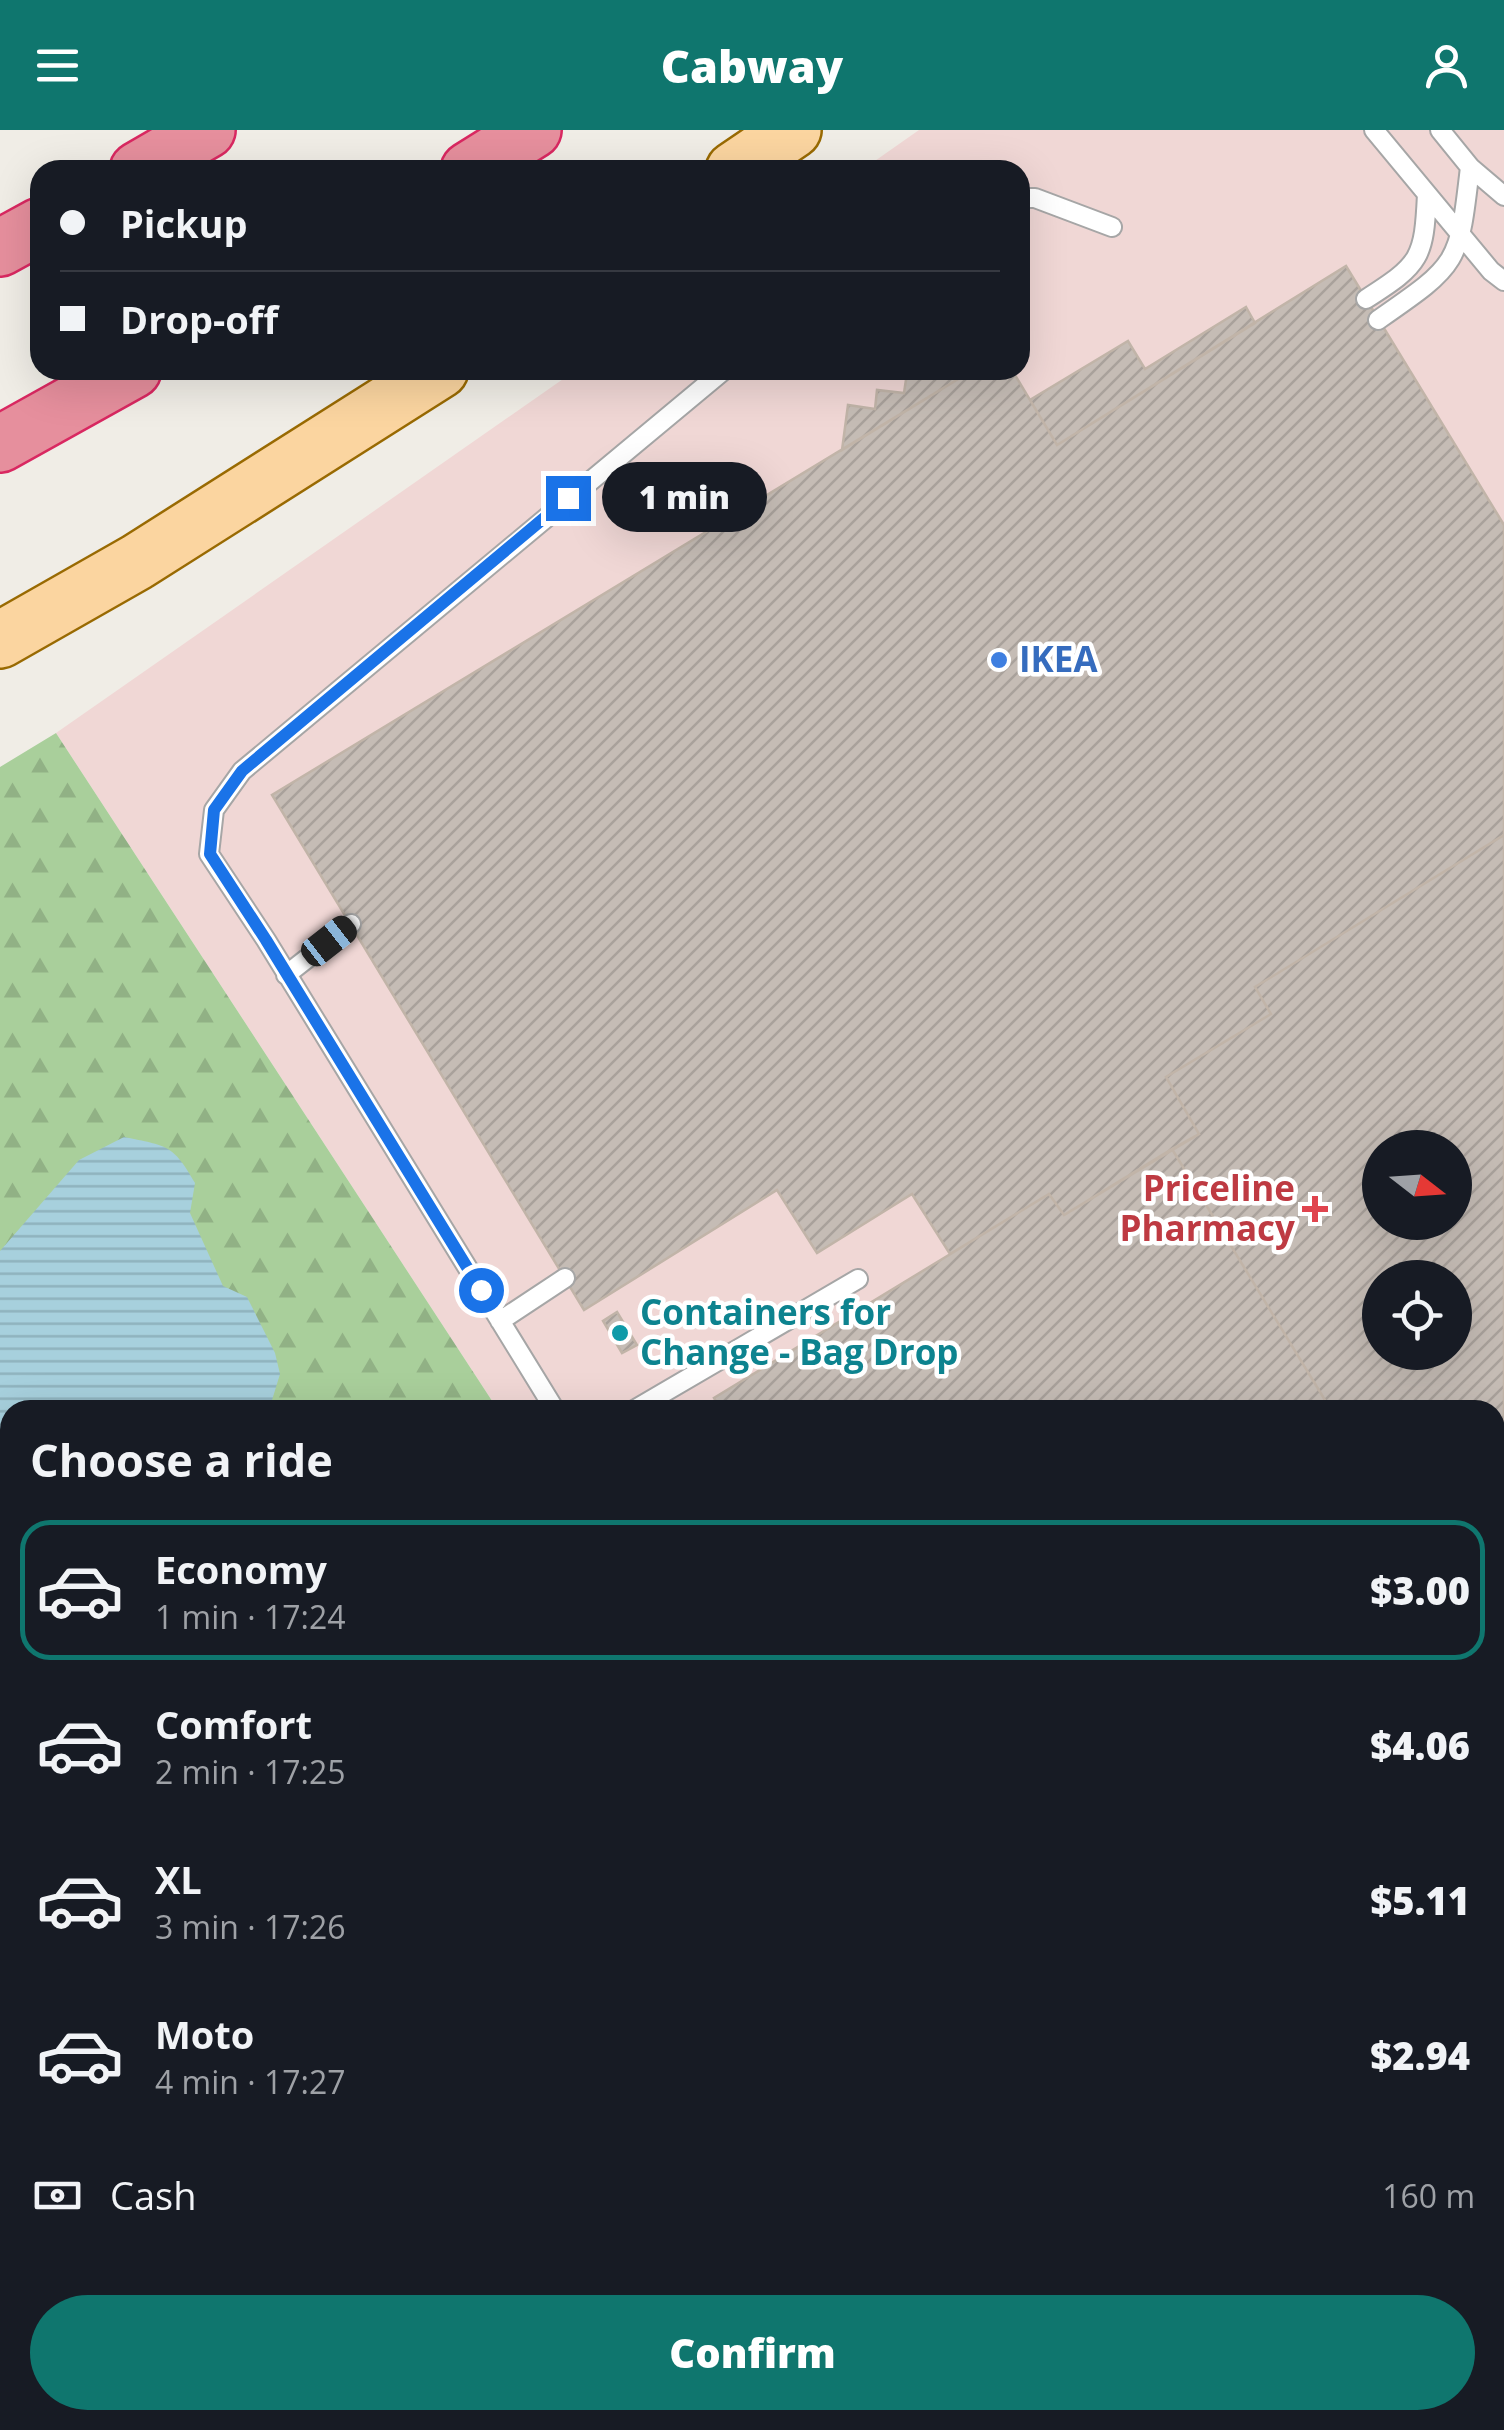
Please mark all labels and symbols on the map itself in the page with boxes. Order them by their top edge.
callout: 1 min [603,463,768,533]
route end [546,476,591,521]
place label: IKEA [1019,635,1098,682]
marker: IKEA [988,649,1010,671]
car [296,911,362,971]
north arrow [1362,1130,1472,1240]
place label: Priceline Pharmacy [1120,1164,1295,1251]
marker: Priceline Pharmacy [1304,1198,1326,1220]
route start [459,1268,504,1313]
place label: Containers for Change - Bag Drop [640,1288,959,1375]
marker: Containers for Change - Bag Drop [609,1322,631,1344]

